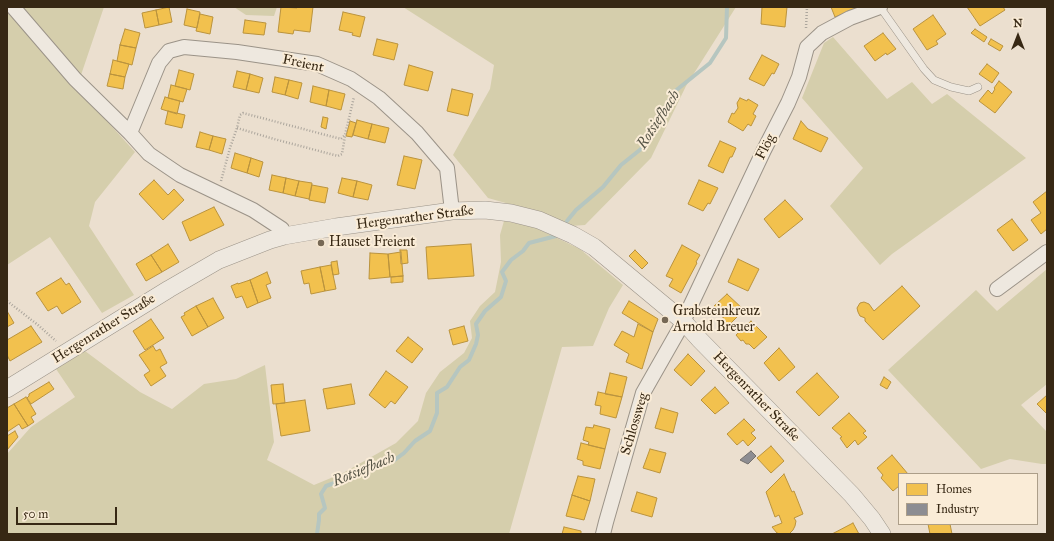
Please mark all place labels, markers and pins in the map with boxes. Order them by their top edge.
place label: Hauset Freient [329,235,415,251]
marker: Hauset Freient [316,238,326,248]
place label: Grabsteinkreuz Arnold Breuer [673,304,760,336]
marker: Grabsteinkreuz Arnold Breuer [660,315,670,325]

